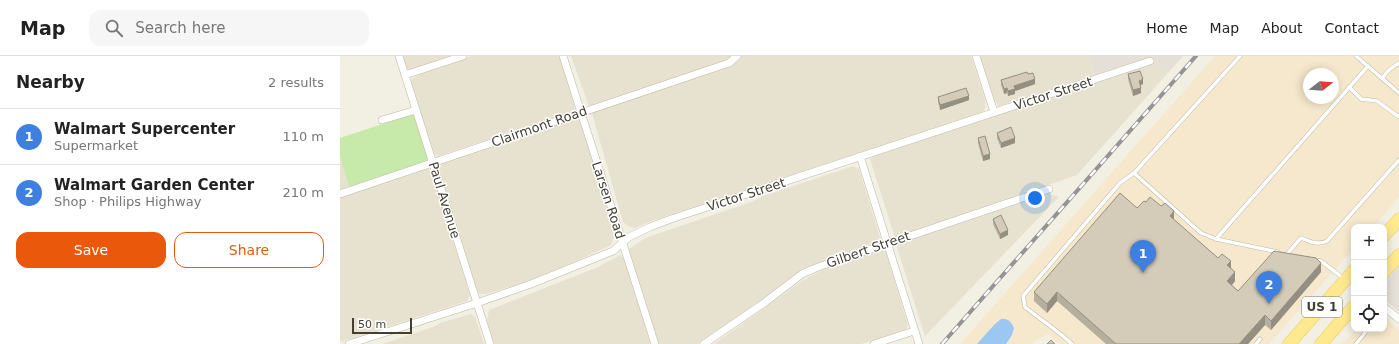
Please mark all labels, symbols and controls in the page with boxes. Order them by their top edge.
search box [89,10,369,46]
text: Map [20,17,65,39]
icon: search [103,17,125,39]
text: Search here [135,19,225,37]
text: Home [1146,20,1188,36]
text: Map [1210,20,1239,36]
text: About [1261,20,1303,36]
text: Contact [1325,20,1379,36]
north arrow [1303,68,1339,104]
text: Nearby [16,72,85,92]
street label: Victor Street [1012,74,1094,113]
text: 2 results [268,75,324,90]
street label: Clairmont Road [489,103,589,150]
text: Walmart Supercenter [54,120,235,138]
text: 1 [24,129,34,144]
text: 110 m [282,129,324,144]
text: Supermarket [54,138,138,153]
street label: Paul Avenue [426,160,463,240]
street label: Larsen Road [589,160,628,241]
street label: Victor Street [705,175,787,214]
text: Walmart Garden Center [54,176,254,194]
text: 2 [24,185,34,200]
text: 210 m [282,185,324,200]
your location [1025,188,1045,208]
text: Shop · Philips Highway [54,194,201,209]
map controls [1351,224,1387,332]
button: + [1351,224,1387,260]
street label: Gilbert Street [824,228,912,271]
button: Save [16,232,166,268]
button: Share [174,232,324,268]
pin: 1 [1130,240,1156,273]
button: − [1351,260,1387,296]
pin: 2 [1256,271,1282,304]
button: locate [1351,296,1387,332]
road number: US 1 [1302,297,1342,317]
scale bar [352,316,412,335]
text: 50 m [358,318,386,331]

